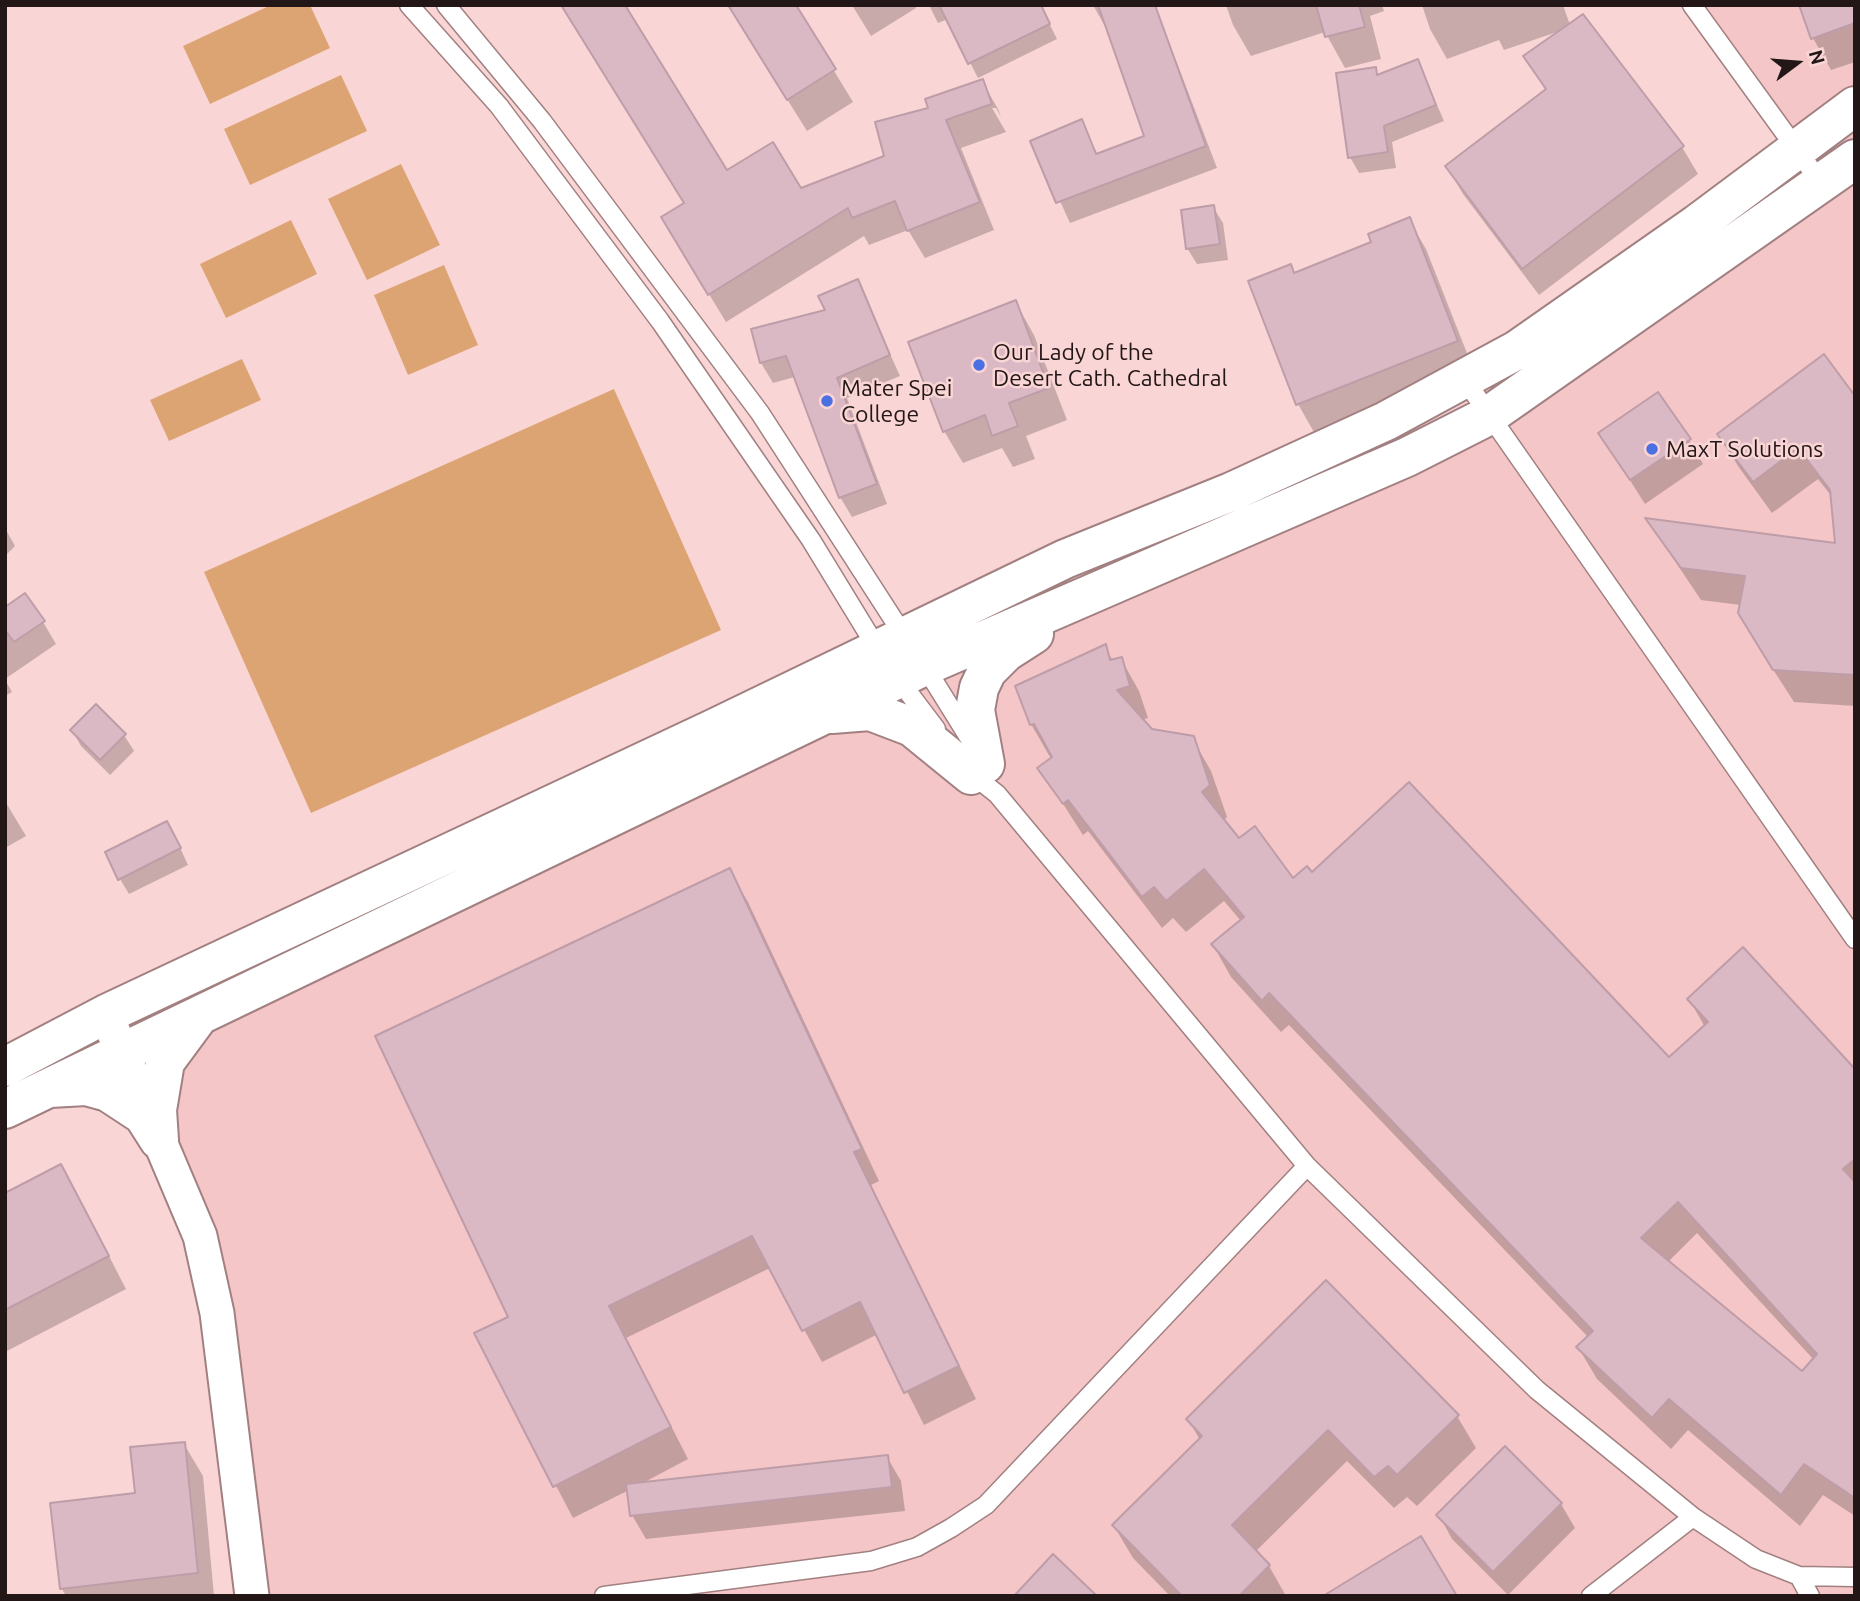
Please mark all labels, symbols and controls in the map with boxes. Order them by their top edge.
north arrow [1762,28,1832,98]
text: N [1805,47,1830,67]
place label: Our Lady of the Desert Cath. Cathedral [993,338,1227,392]
marker: Our Lady of the Desert Cath. Cathedral [971,357,987,373]
place label: Mater Spei College [841,374,952,428]
marker: Mater Spei College [819,393,835,409]
place label: MaxT Solutions [1666,435,1823,463]
marker: MaxT Solutions [1644,441,1660,457]

